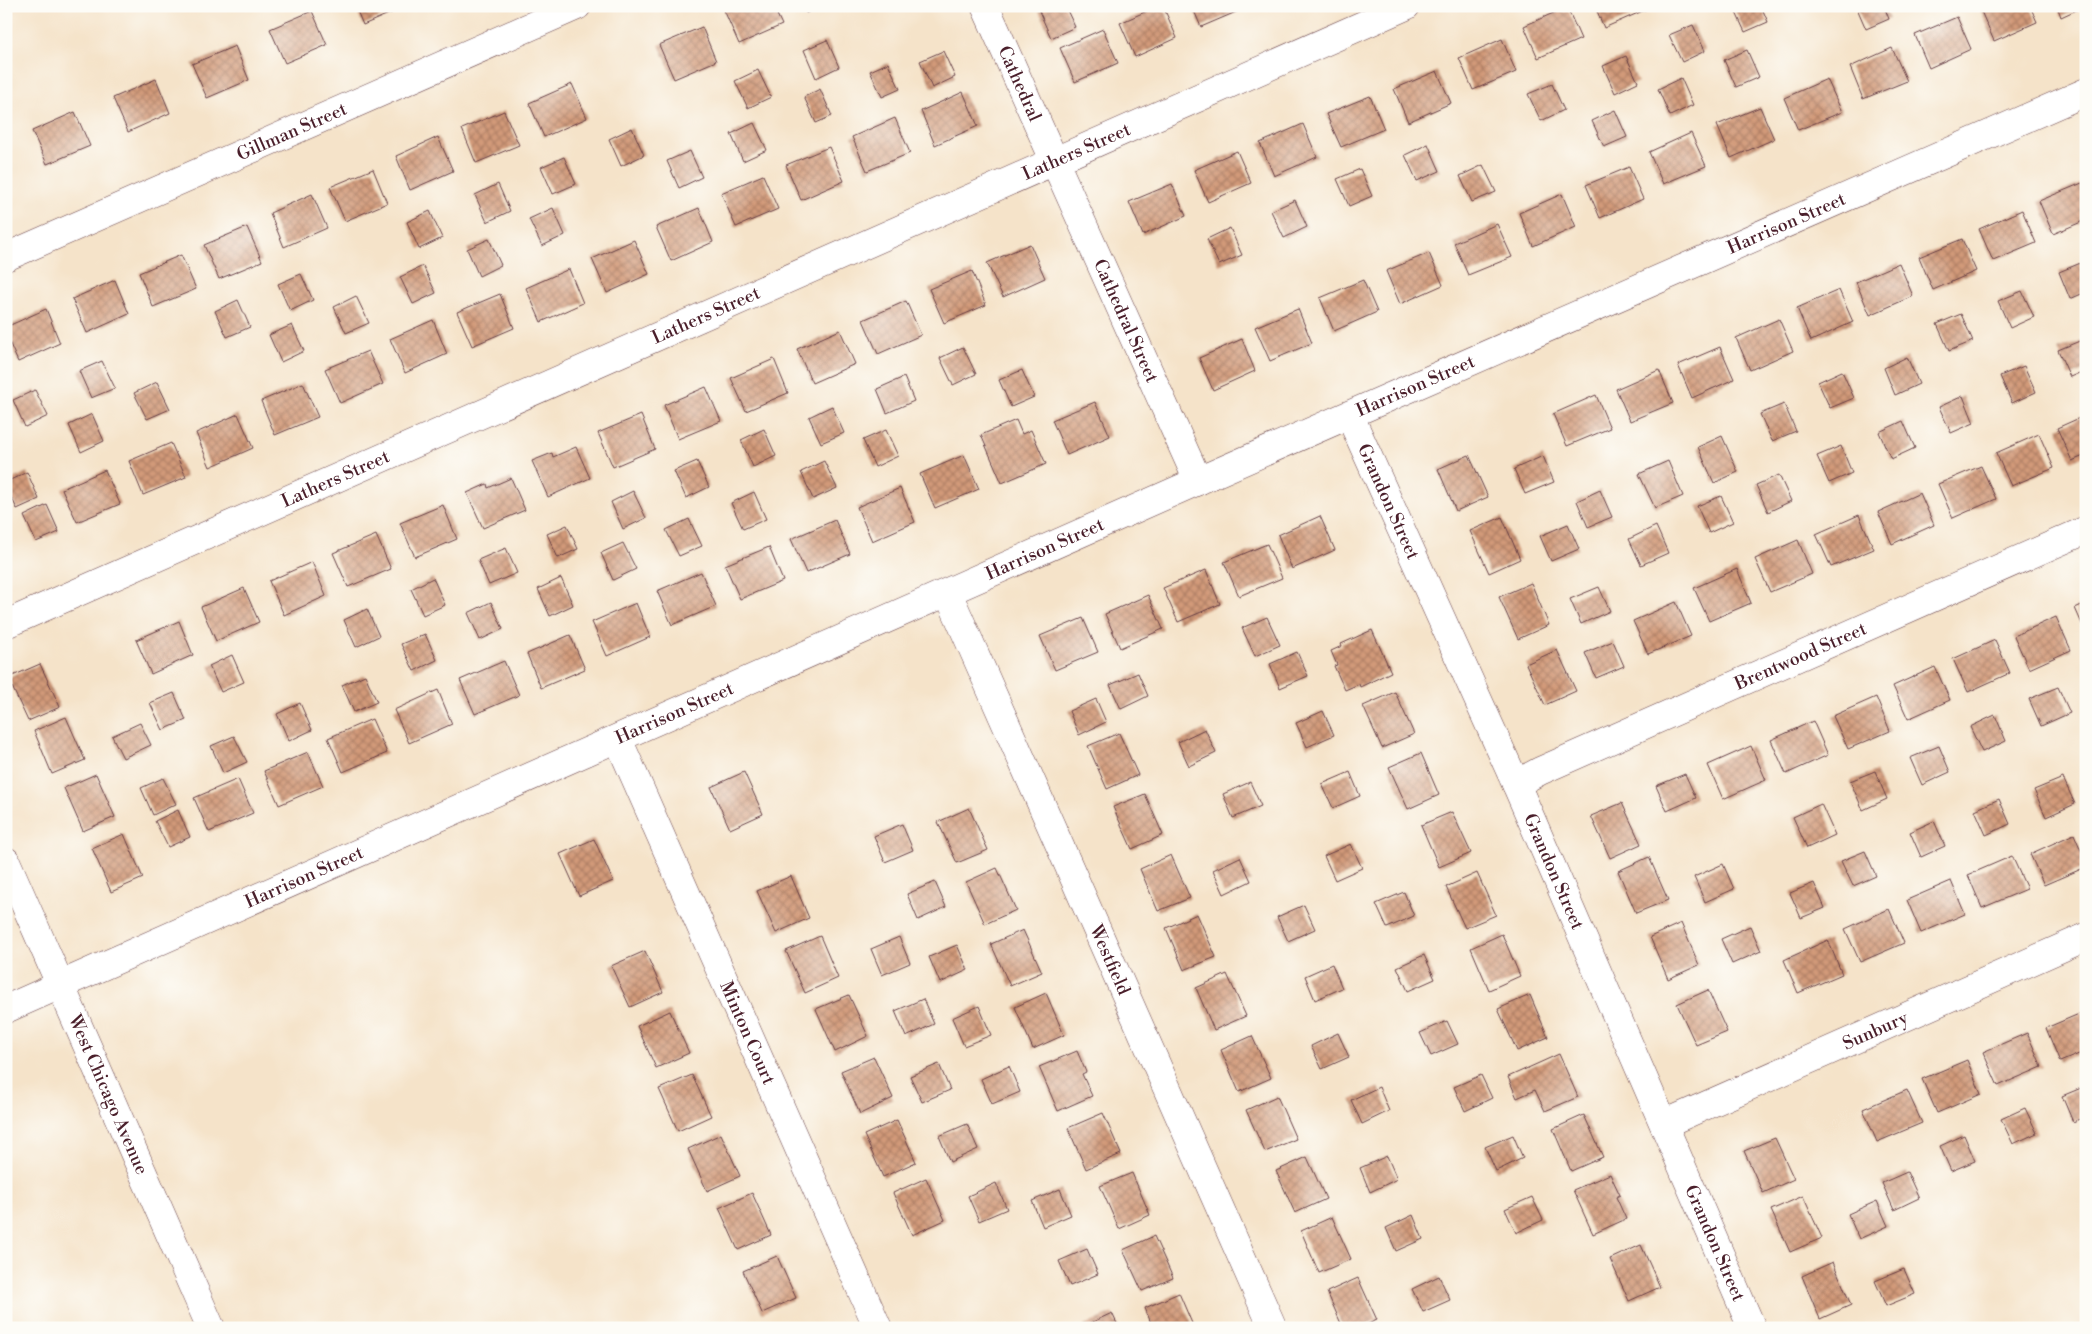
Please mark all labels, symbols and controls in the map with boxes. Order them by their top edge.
street label: Cathedral [992,42,1047,126]
street label: Gillman Street [233,97,351,166]
street label: Lathers Street [1019,118,1135,186]
street label: Harrison Street [1724,187,1850,260]
street label: Cathedral Street [1088,256,1164,387]
street label: Lathers Street [648,281,764,349]
street label: Harrison Street [1353,350,1479,422]
street label: Grandon Street [1352,440,1425,564]
street label: Lathers Street [278,445,394,513]
street label: Harrison Street [982,513,1108,586]
street label: Brentwood Street [1730,617,1871,696]
street label: Harrison Street [612,677,738,750]
street label: Grandon Street [1518,810,1589,934]
street label: Harrison Street [241,841,368,914]
street label: Westfield [1084,920,1136,999]
street label: Minton Court [714,978,780,1089]
street label: Sunbury [1839,1006,1912,1055]
street label: West Chicago Avenue [62,1010,153,1178]
street label: Grandon Street [1679,1181,1750,1305]

